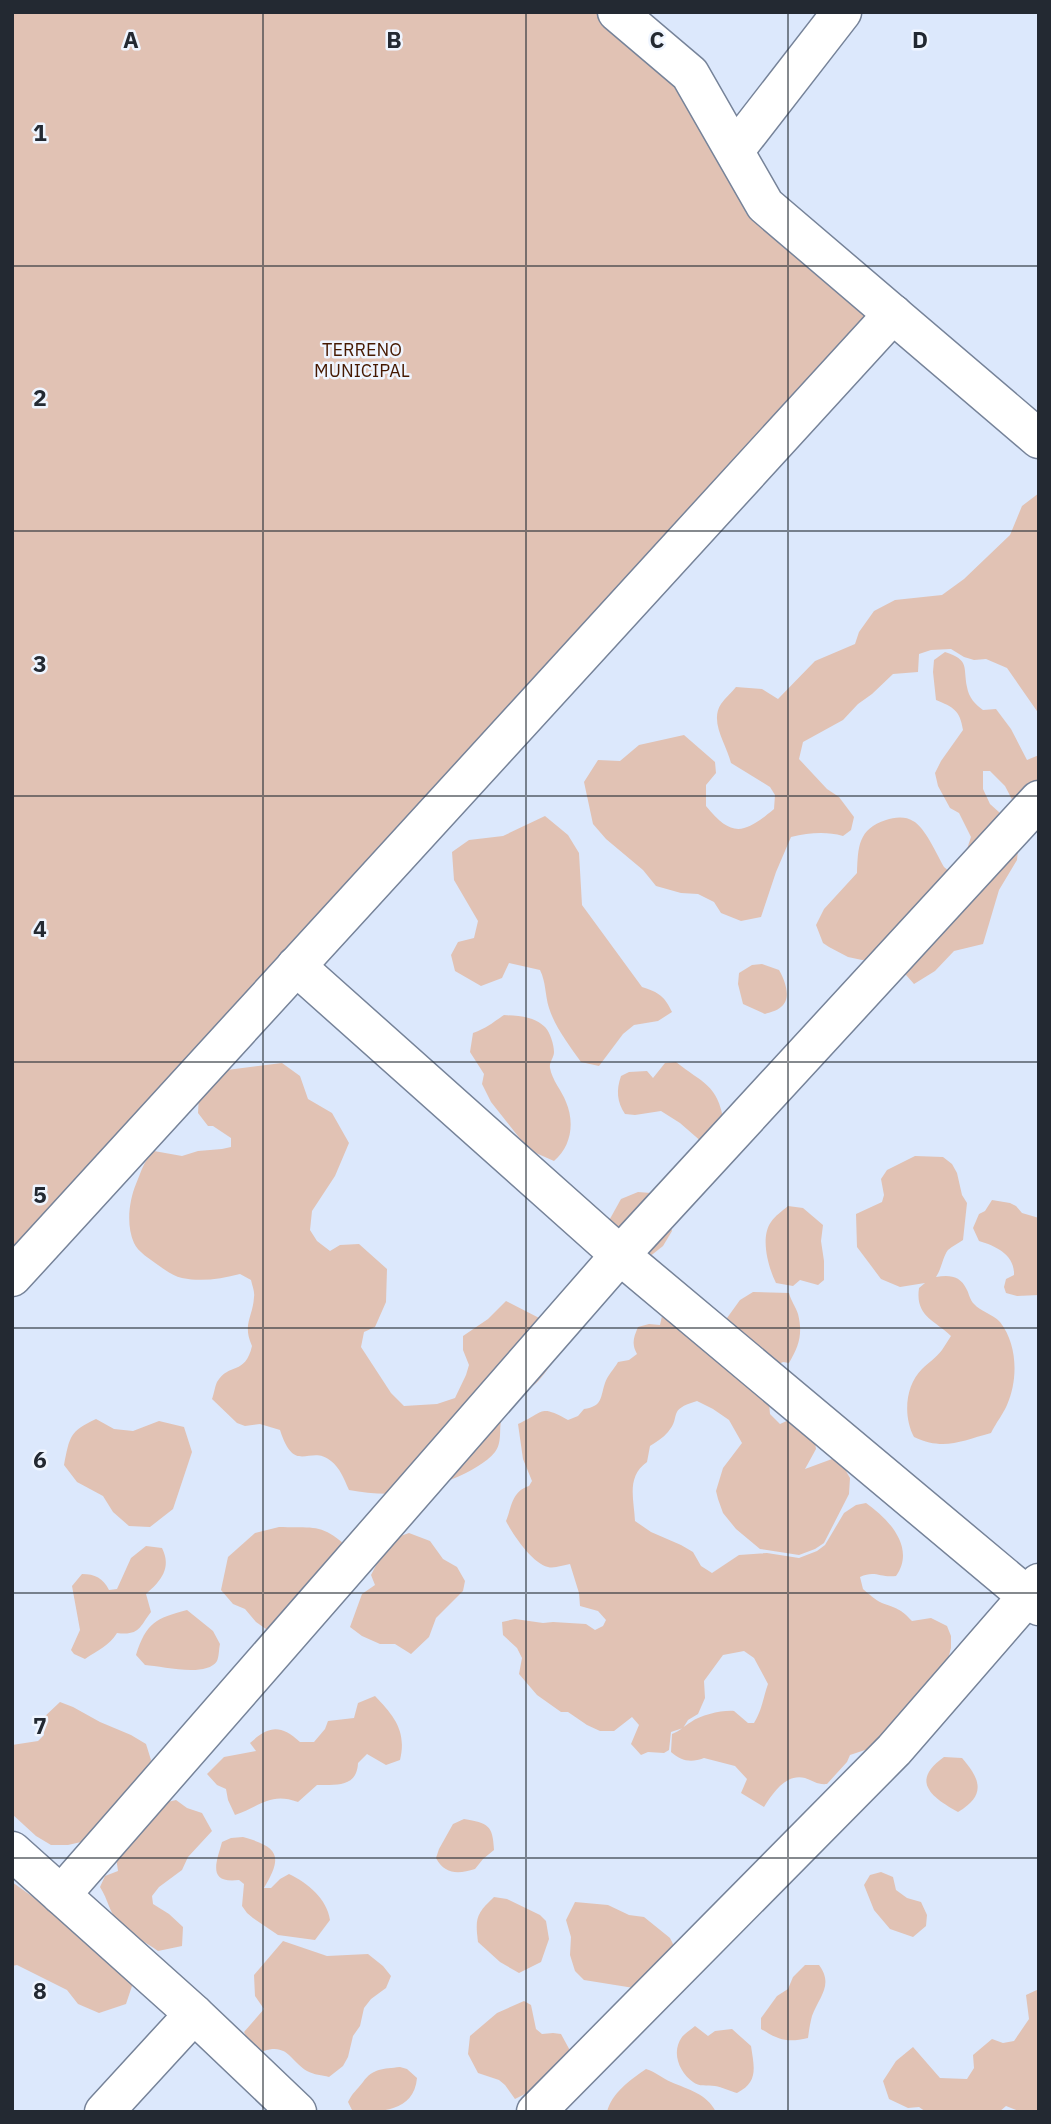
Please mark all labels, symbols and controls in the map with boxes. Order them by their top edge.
text: A [123,24,139,54]
text: B [386,24,402,54]
text: C [650,24,665,54]
text: D [912,24,928,54]
text: 1 [33,117,47,147]
park label: TERRENO MUNICIPAL [314,338,410,382]
text: 2 [33,382,47,412]
text: 3 [33,648,47,678]
text: 4 [33,913,47,943]
text: 5 [33,1179,47,1209]
text: 6 [33,1444,47,1474]
text: 7 [33,1710,47,1740]
text: 8 [33,1975,47,2005]

